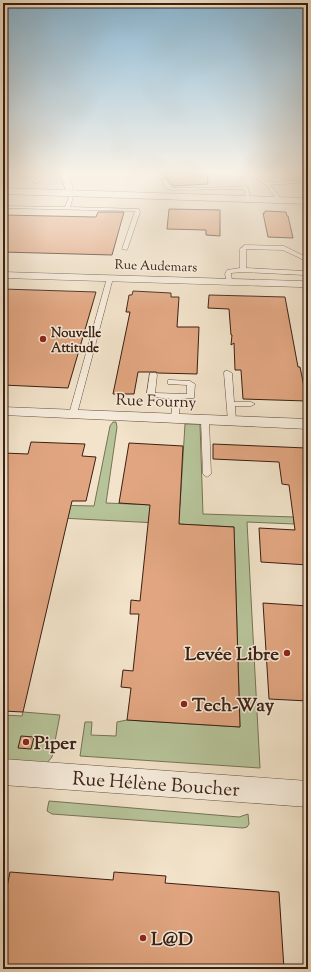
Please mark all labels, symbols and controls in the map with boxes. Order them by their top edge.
street label: Rue Audemars [114,257,198,277]
place label: Nouvelle Attitude [51,325,101,358]
marker: Nouvelle Attitude [38,334,48,344]
street label: Rue Fourny [115,390,197,415]
place label: Levée Libre [185,642,279,669]
marker: Levée Libre [282,648,292,658]
place label: Tech-Way [192,693,275,720]
marker: Tech-Way [179,699,189,709]
place label: Piper [34,731,77,758]
marker: Piper [21,737,31,747]
street label: Rue Hélène Boucher [71,766,240,805]
place label: L@D [151,927,193,954]
marker: L@D [138,933,148,943]

